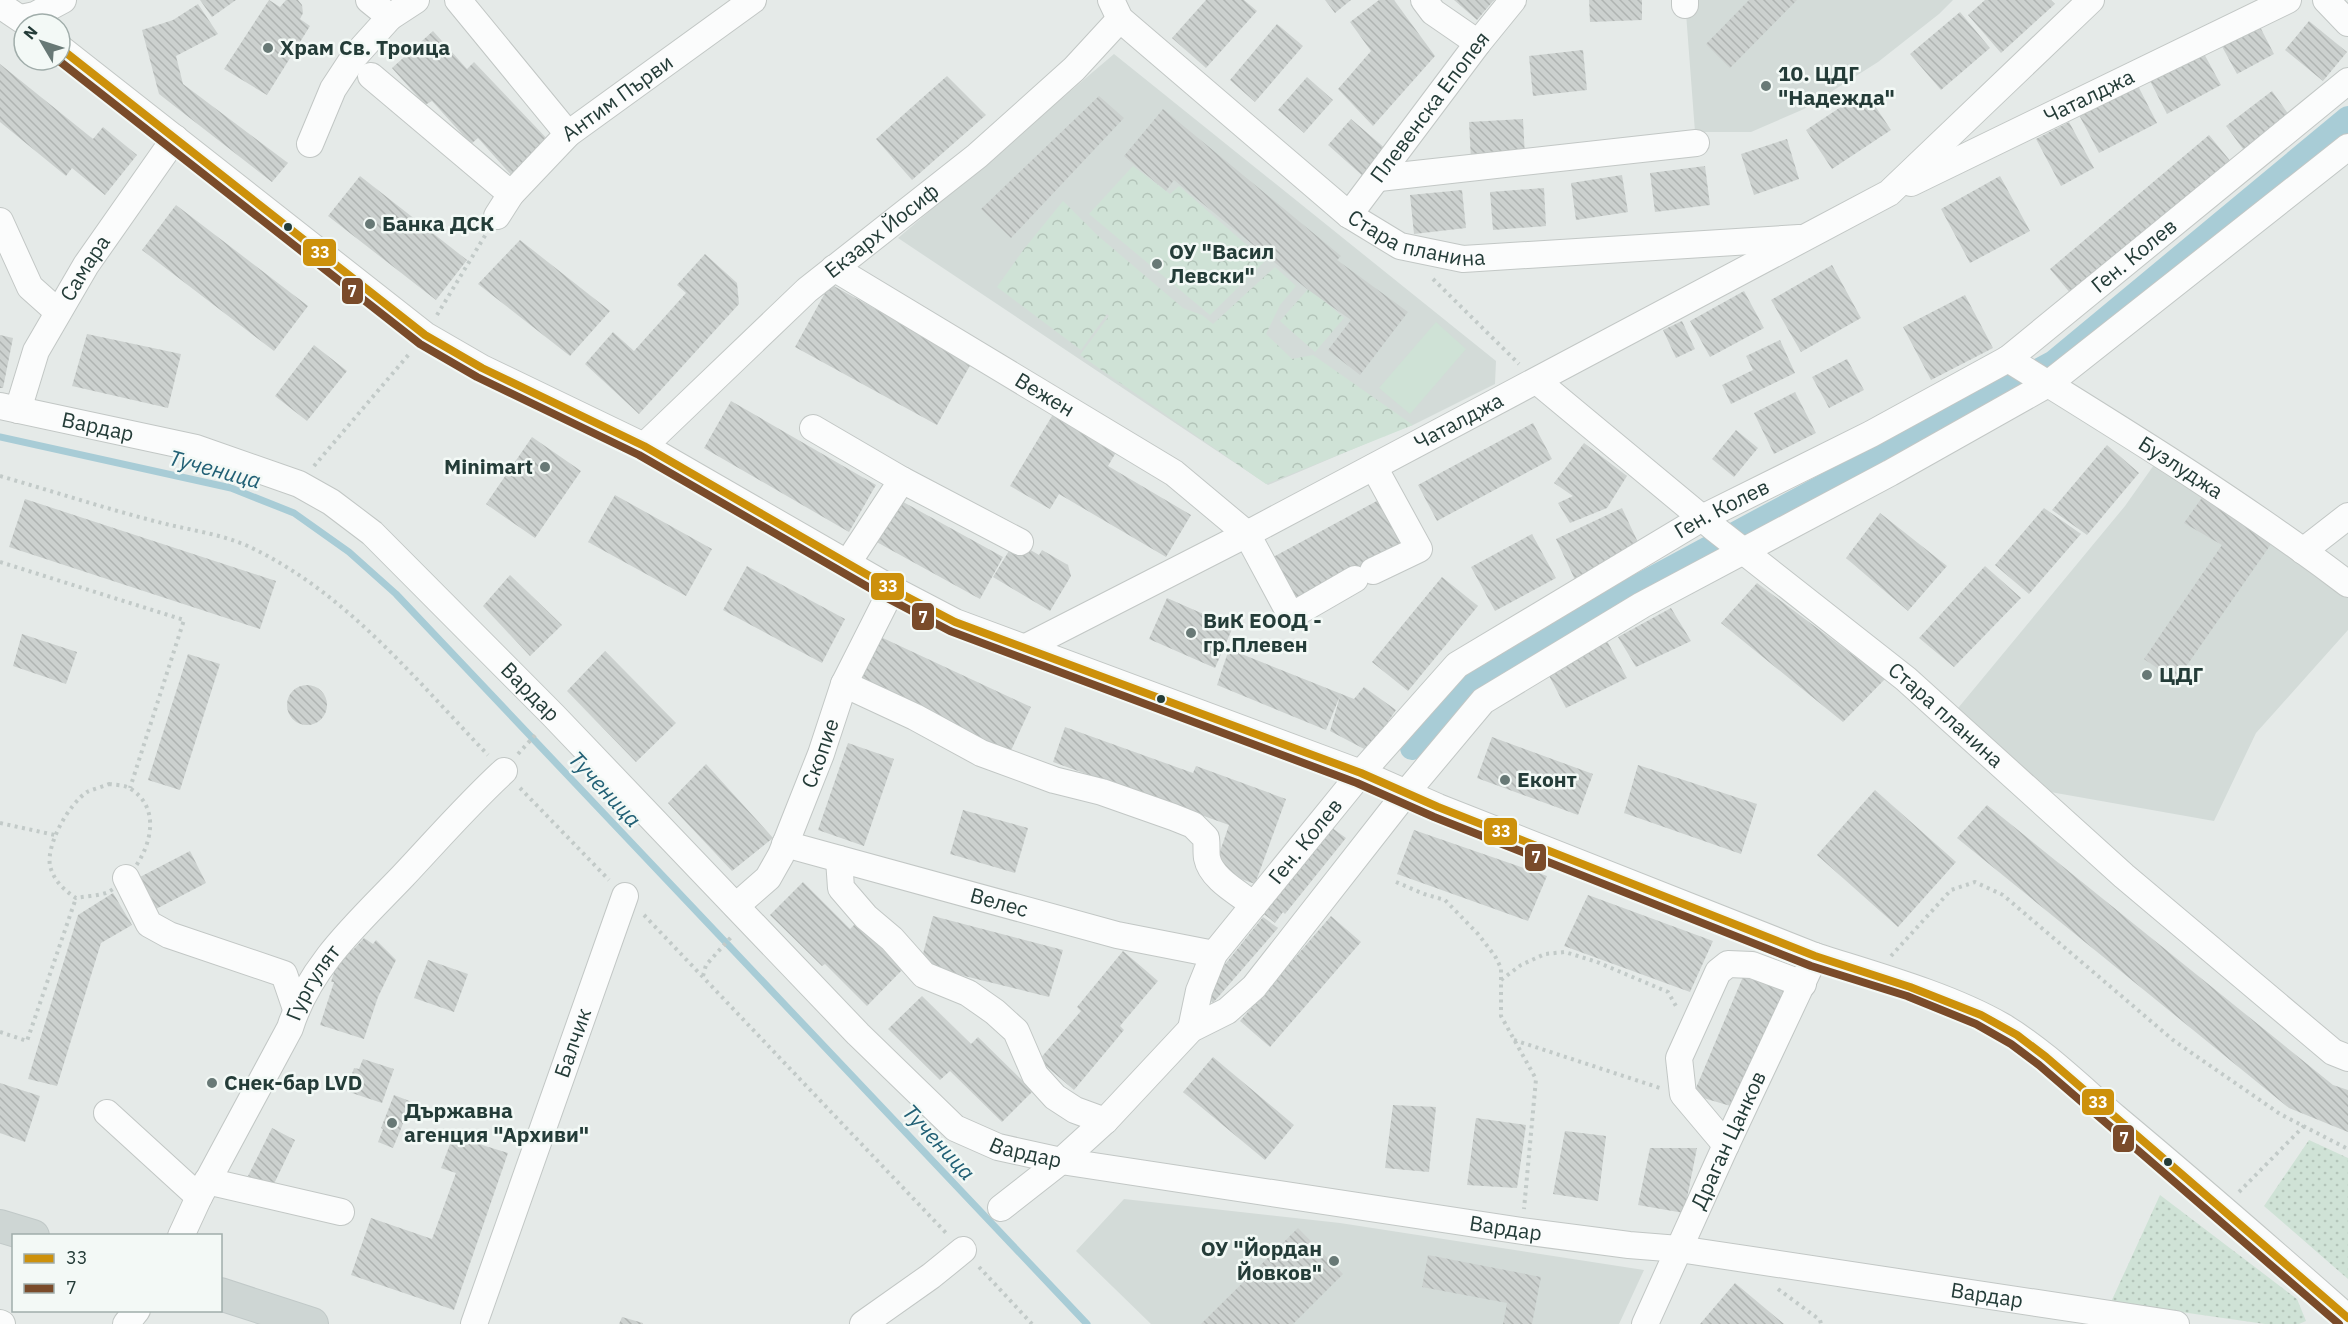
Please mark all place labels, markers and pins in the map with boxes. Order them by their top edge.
place label: Храм Св. Троица [280,33,450,61]
marker: Храм Св. Троица [261,41,275,55]
place label: 10. ЦДГ "Надежда" [1778,59,1895,111]
marker: 10. ЦДГ "Надежда" [1759,79,1773,93]
place label: Банка ДСК [382,209,494,237]
marker: Банка ДСК [363,217,377,231]
unlabelled marker [282,221,294,233]
place label: ОУ "Васил Левски" [1169,237,1274,289]
marker: ОУ "Васил Левски" [1150,257,1164,271]
place label: Minimart [444,452,533,480]
marker: Minimart [538,460,552,474]
place label: ВиК ЕООД - гр.Плевен [1203,606,1322,658]
marker: ВиК ЕООД - гр.Плевен [1184,626,1198,640]
place label: ЦДГ [2159,660,2203,688]
marker: ЦДГ [2140,668,2154,682]
unlabelled marker [1155,693,1167,705]
place label: Еконт [1517,765,1577,793]
marker: Еконт [1498,773,1512,787]
place label: Снек-бар LVD [224,1068,362,1096]
marker: Снек-бар LVD [205,1076,219,1090]
place label: Държавна агенция "Архиви" [404,1096,589,1148]
marker: Държавна агенция "Архиви" [385,1116,399,1130]
unlabelled marker [2162,1156,2174,1168]
place label: ОУ "Йордан Йовков" [1201,1234,1322,1286]
marker: ОУ "Йордан Йовков" [1327,1254,1341,1268]

